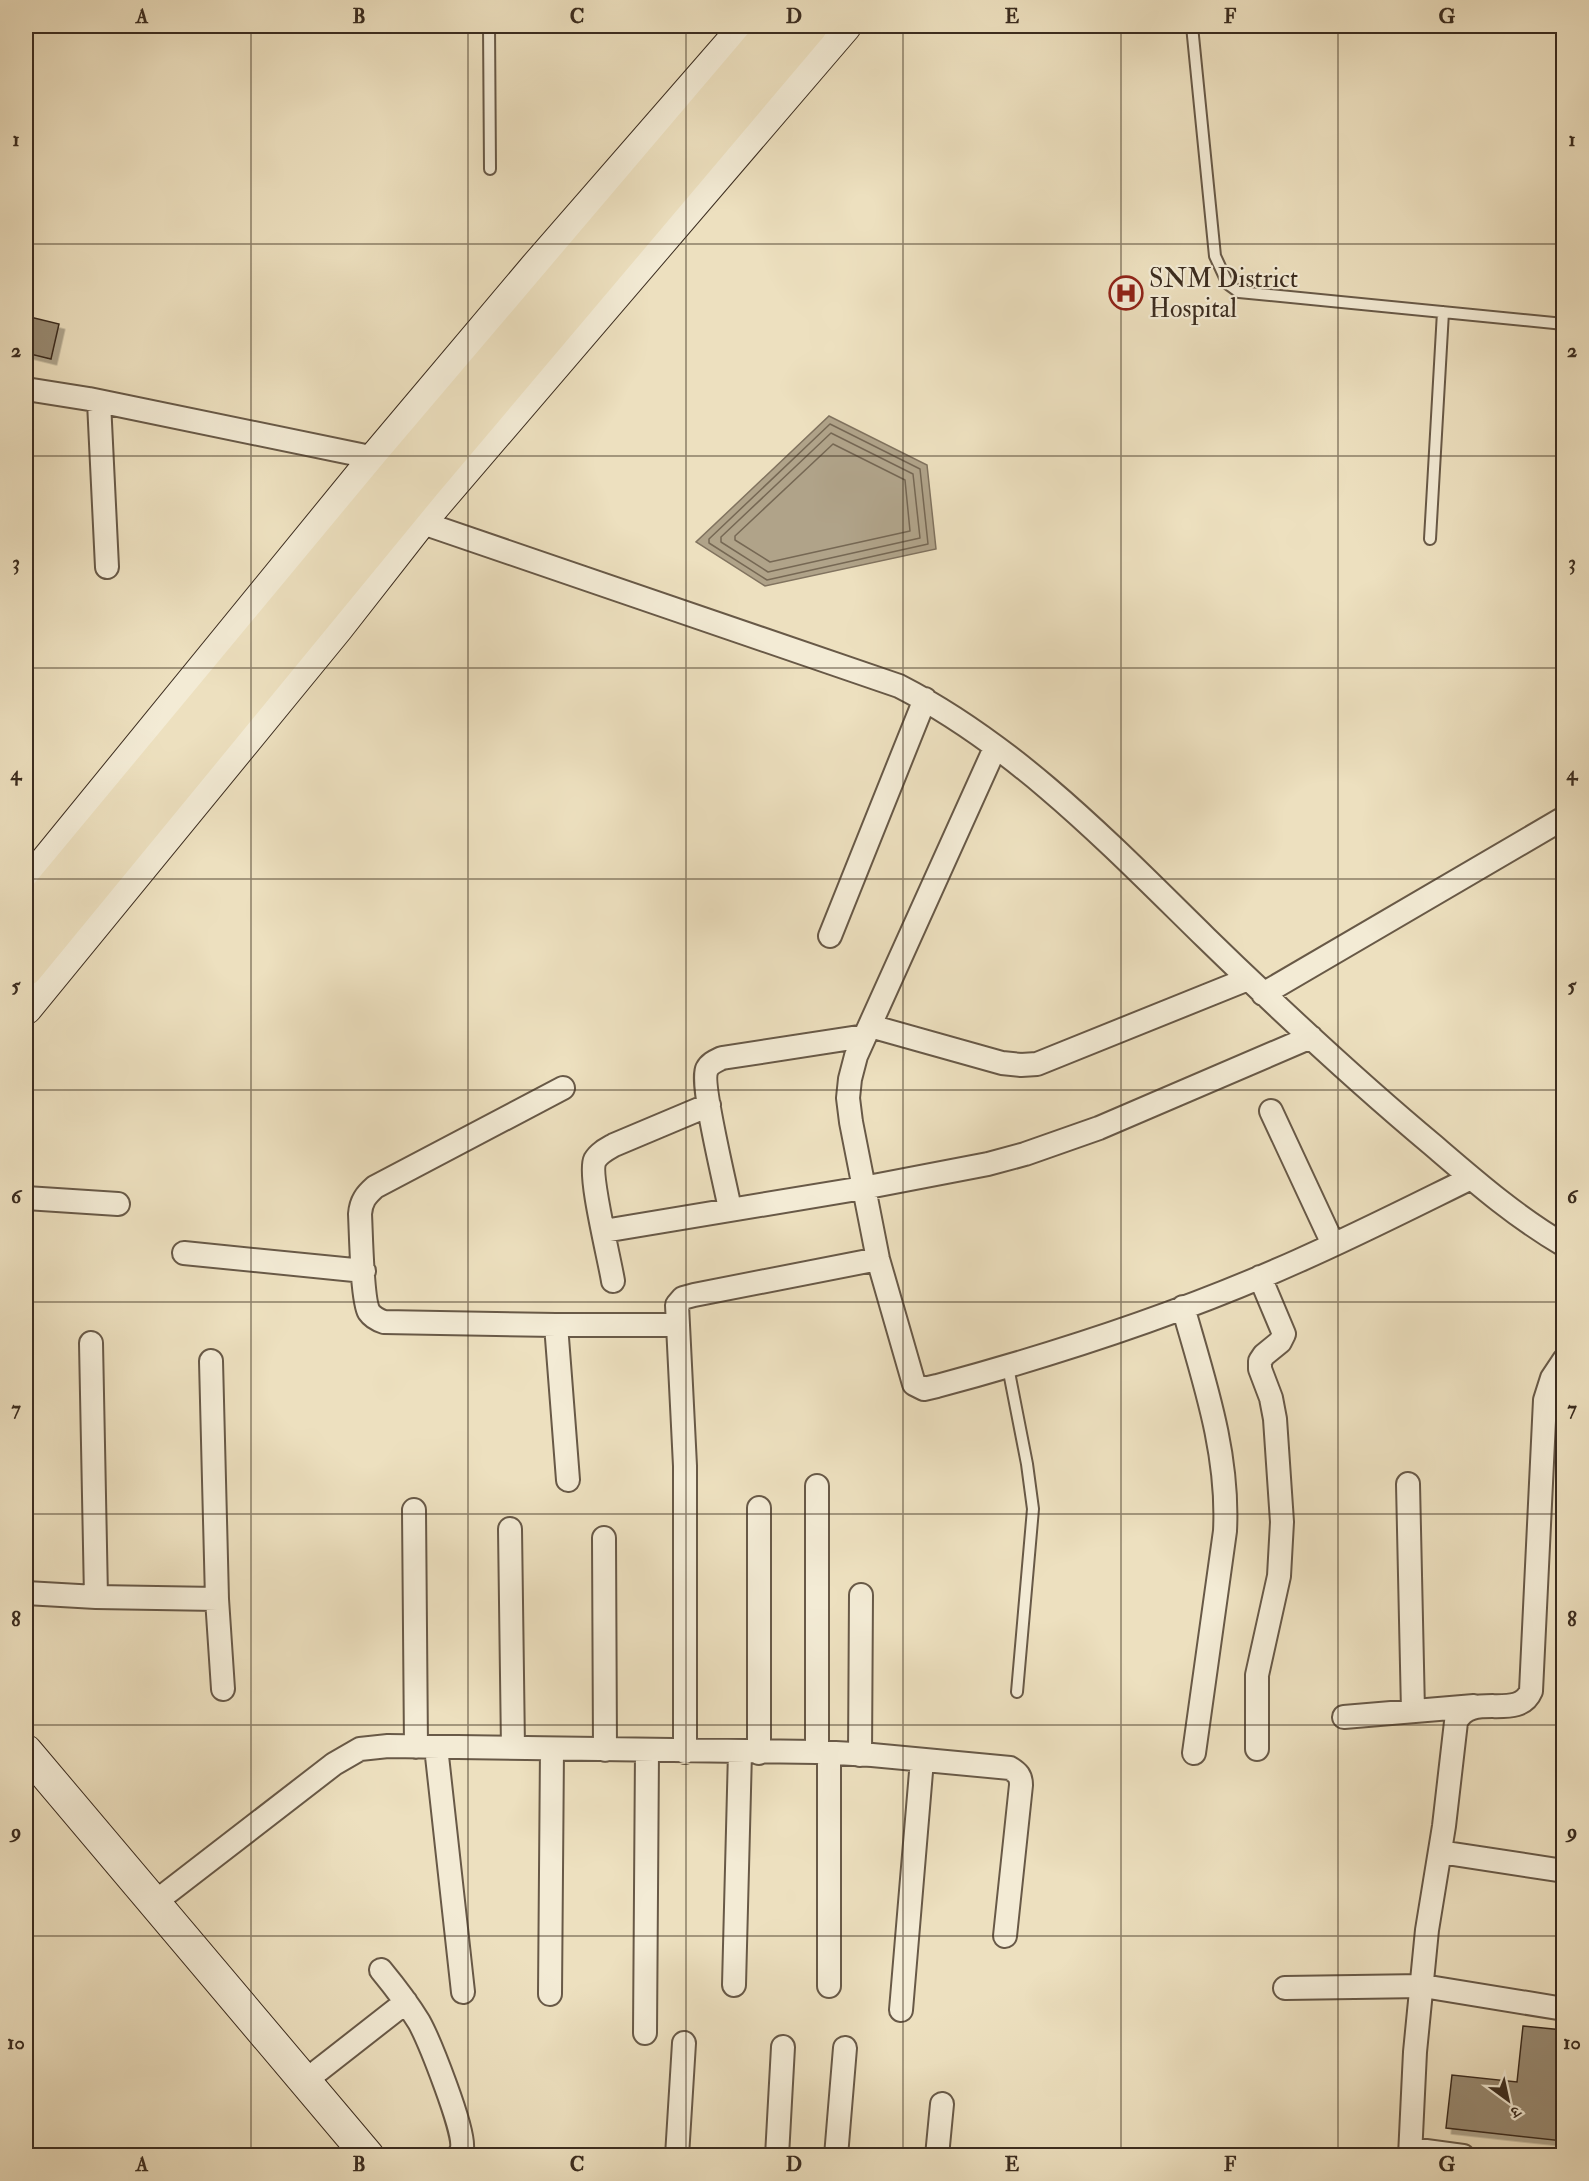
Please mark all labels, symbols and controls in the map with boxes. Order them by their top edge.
text: A [135,4,149,29]
text: B [352,4,366,29]
text: C [570,4,584,29]
text: D [786,4,802,29]
text: E [1005,4,1020,29]
text: F [1224,4,1237,29]
text: G [1439,4,1456,29]
text: 1 [12,127,20,152]
text: 1 [1568,127,1576,152]
place label: SNM District Hospital [1149,263,1298,326]
hospital icon: SNM District Hospital [1108,275,1144,311]
text: 2 [11,338,21,363]
text: 2 [1567,338,1577,363]
text: 3 [12,550,20,575]
text: 3 [1568,550,1576,575]
text: 4 [10,761,23,786]
text: 4 [1566,761,1579,786]
text: 5 [12,973,22,998]
text: 5 [1568,973,1578,998]
text: 6 [11,1184,23,1209]
text: 6 [1567,1184,1579,1209]
text: 7 [11,1396,21,1421]
text: 7 [1567,1396,1577,1421]
text: 8 [11,1607,21,1632]
text: 8 [1567,1607,1577,1632]
text: 9 [9,1819,21,1844]
text: 9 [1565,1819,1577,1844]
text: 10 [7,2030,25,2055]
text: 10 [1563,2030,1581,2055]
north arrow [1478,2070,1538,2130]
text: उ [1505,2101,1525,2123]
text: A [135,2152,149,2177]
text: B [352,2152,366,2177]
text: C [570,2152,584,2177]
text: D [786,2152,802,2177]
text: E [1005,2152,1020,2177]
text: F [1224,2152,1237,2177]
text: G [1439,2152,1456,2177]

